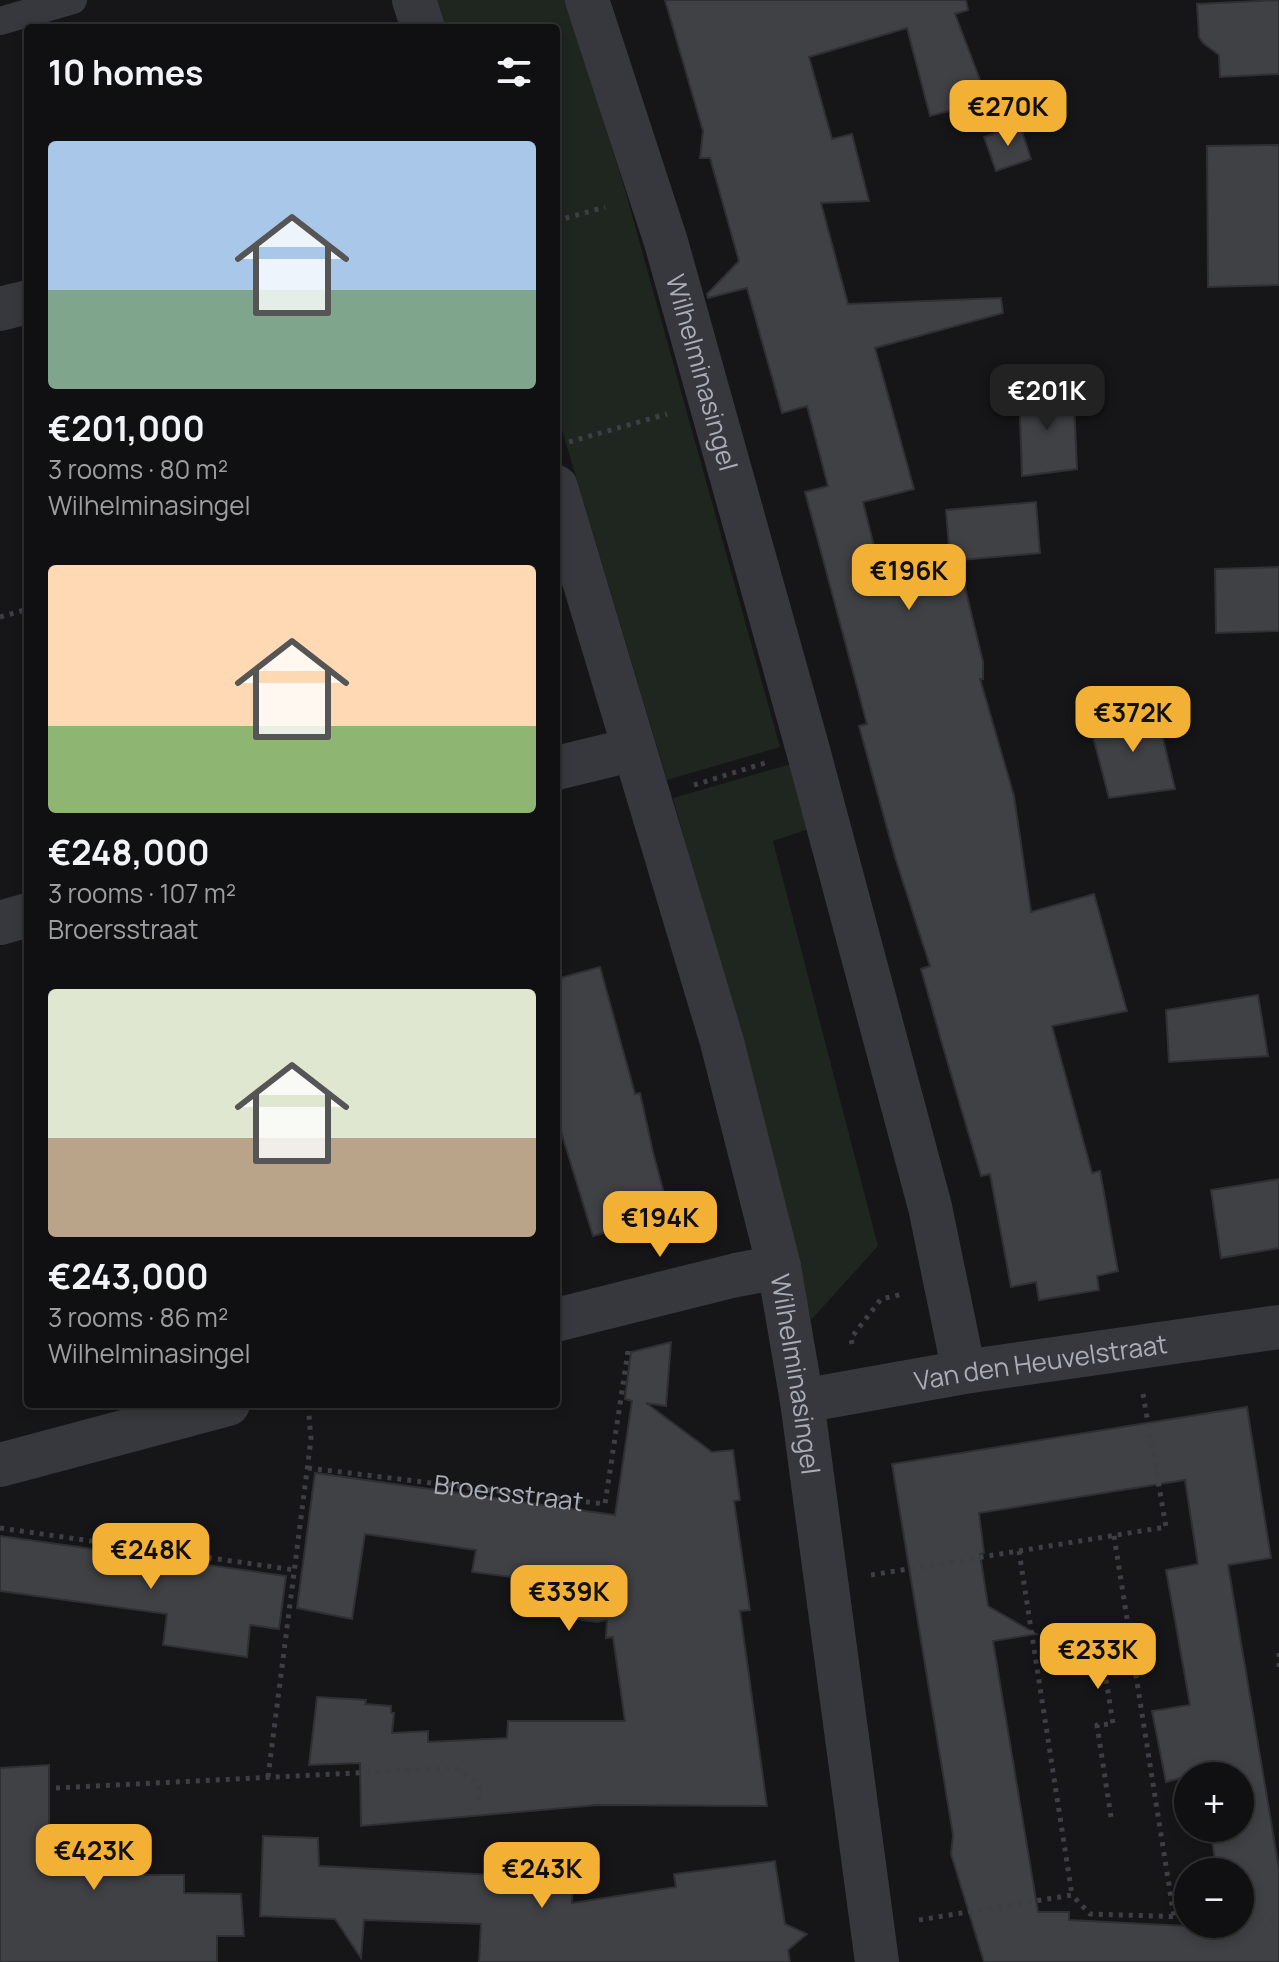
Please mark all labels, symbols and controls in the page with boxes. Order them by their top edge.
text: 10 homes [48,49,204,95]
icon: filters [492,50,536,94]
pin: €270K [952,80,1064,148]
text: €270K [967,88,1049,124]
icon: home [220,193,364,337]
street label: Wilhelminasingel [658,270,747,475]
pin: €201K [991,364,1103,432]
text: €201K [1008,372,1086,408]
text: €201,000 [48,405,205,451]
text: 3 rooms · 80 m² [48,451,228,487]
text: Wilhelminasingel [48,487,251,523]
pin: €196K [853,544,965,612]
text: €196K [870,552,948,588]
icon: home [220,617,364,761]
pin: €372K [1077,686,1189,754]
text: €372K [1093,694,1173,730]
text: €248,000 [48,829,210,875]
text: 3 rooms · 107 m² [48,875,236,911]
text: Broersstraat [48,911,198,947]
icon: home [220,1041,364,1185]
pin: €194K [604,1191,716,1259]
text: €194K [621,1199,699,1235]
text: €243,000 [48,1253,209,1299]
street label: Wilhelminasingel [762,1271,830,1477]
text: 3 rooms · 86 m² [48,1299,228,1335]
street label: Van den Heuvelstraat [911,1325,1170,1399]
text: Wilhelminasingel [48,1335,251,1371]
street label: Broersstraat [432,1465,585,1519]
pin: €248K [95,1523,207,1591]
text: €248K [110,1531,192,1567]
pin: €339K [513,1565,625,1633]
text: €339K [529,1573,609,1609]
pin: €233K [1042,1623,1154,1691]
text: €233K [1058,1631,1138,1667]
map controls [1174,1762,1254,1938]
button: + [1174,1762,1254,1842]
pin: €423K [38,1824,150,1892]
text: €423K [54,1832,134,1868]
pin: €243K [486,1842,598,1910]
text: €243K [502,1850,582,1886]
button: − [1174,1858,1254,1938]

